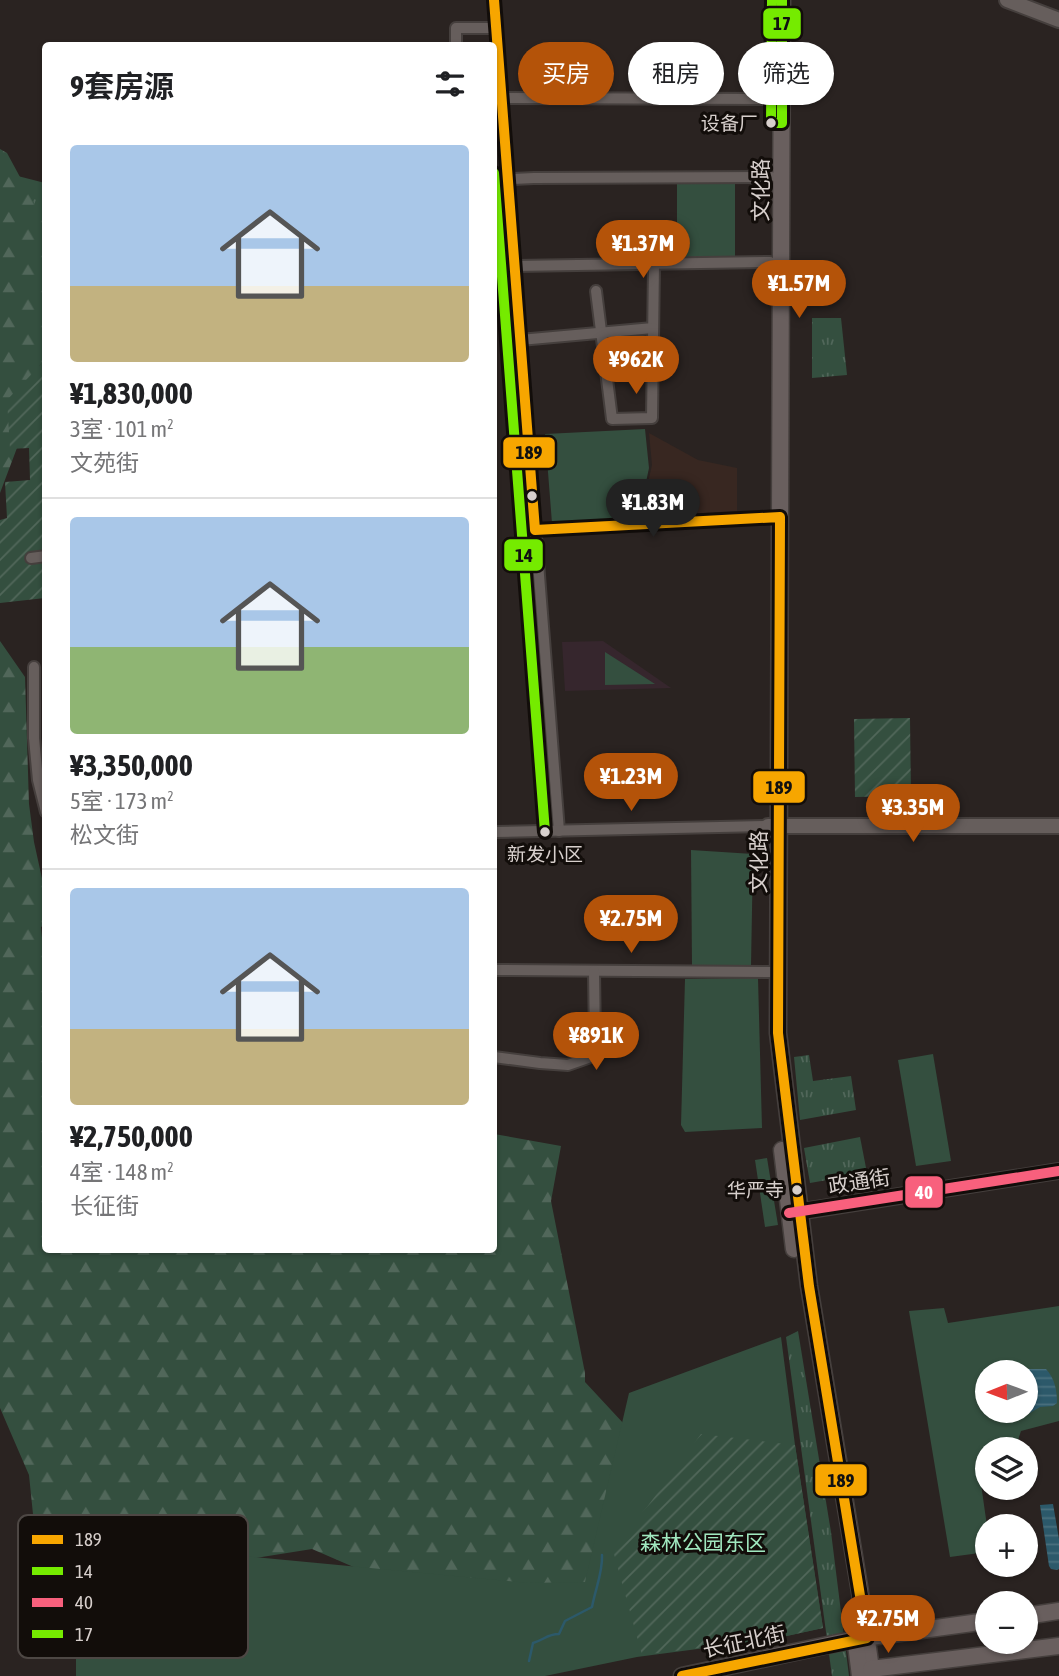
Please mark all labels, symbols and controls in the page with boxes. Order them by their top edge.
line badge: 17 [762,7,802,40]
text: 17 [773,12,791,34]
chip: 买房 [518,42,614,105]
chip: 租房 [628,42,724,105]
chip: 筛选 [738,42,834,105]
icon: filters [431,65,469,103]
text: 9套房源 [70,69,174,103]
place label: 设备厂 [701,112,758,134]
marker: 设备厂 [764,116,778,130]
street label: 文化路 [748,159,772,222]
icon: home [207,191,333,317]
pin: ¥1.37M [586,220,700,280]
text: ¥1.37M [612,230,674,256]
pin: ¥1.57M [742,260,856,320]
text: ¥1.57M [768,270,830,296]
pin: ¥962K [587,336,685,396]
text: ¥962K [609,346,663,372]
text: ¥1,830,000 [70,376,193,410]
text: 3室 · 101 m² [70,416,174,442]
line badge: 189 [502,436,556,469]
text: 189 [516,441,542,463]
text: 文苑街 [70,450,139,476]
pin: ¥1.83M [596,480,710,539]
unlabelled marker [525,489,539,503]
text: ¥1.83M [622,489,684,515]
line badge: 14 [503,538,544,572]
text: 14 [515,544,533,566]
icon: home [207,563,333,689]
text: ¥3,350,000 [70,748,193,782]
pin: ¥1.23M [574,754,688,813]
text: ¥1.23M [600,763,662,789]
line badge: 189 [752,770,806,804]
text: 189 [766,776,792,798]
pin: ¥3.35M [856,784,970,844]
text: 5室 · 173 m² [70,788,174,814]
text: ¥3.35M [882,794,944,820]
text: 松文街 [70,822,139,848]
marker: 新发小区 [538,825,552,839]
street label: 文化路 [746,831,770,894]
place label: 新发小区 [507,843,583,865]
pin: ¥2.75M [574,895,688,955]
text: ¥2.75M [600,905,662,931]
icon: home [207,934,333,1060]
pin: ¥891K [547,1012,645,1072]
text: ¥891K [569,1022,623,1048]
text: ¥2,750,000 [70,1119,193,1153]
text: 4室 · 148 m² [70,1159,174,1185]
street label: 政通街 [826,1164,892,1198]
line badge: 40 [904,1175,944,1209]
place label: 华严寺 [727,1179,784,1201]
text: 40 [914,1181,933,1203]
marker: 华严寺 [790,1183,804,1197]
text: 长征街 [70,1193,139,1219]
north arrow [975,1360,1038,1423]
map controls [975,1360,1038,1654]
button: layers [975,1437,1038,1500]
line badge: 189 [814,1463,868,1497]
text: 189 [828,1469,854,1491]
button: + [975,1514,1038,1577]
legend [18,1515,248,1658]
text: 189 [75,1528,102,1550]
park label: 森林公园东区 [640,1530,766,1554]
text: 14 [75,1560,93,1582]
text: 40 [75,1591,93,1613]
button: − [975,1591,1038,1654]
pin: ¥2.75M [831,1596,945,1655]
text: ¥2.75M [857,1605,919,1631]
street label: 长征北街 [700,1621,788,1661]
text: 17 [75,1623,93,1645]

